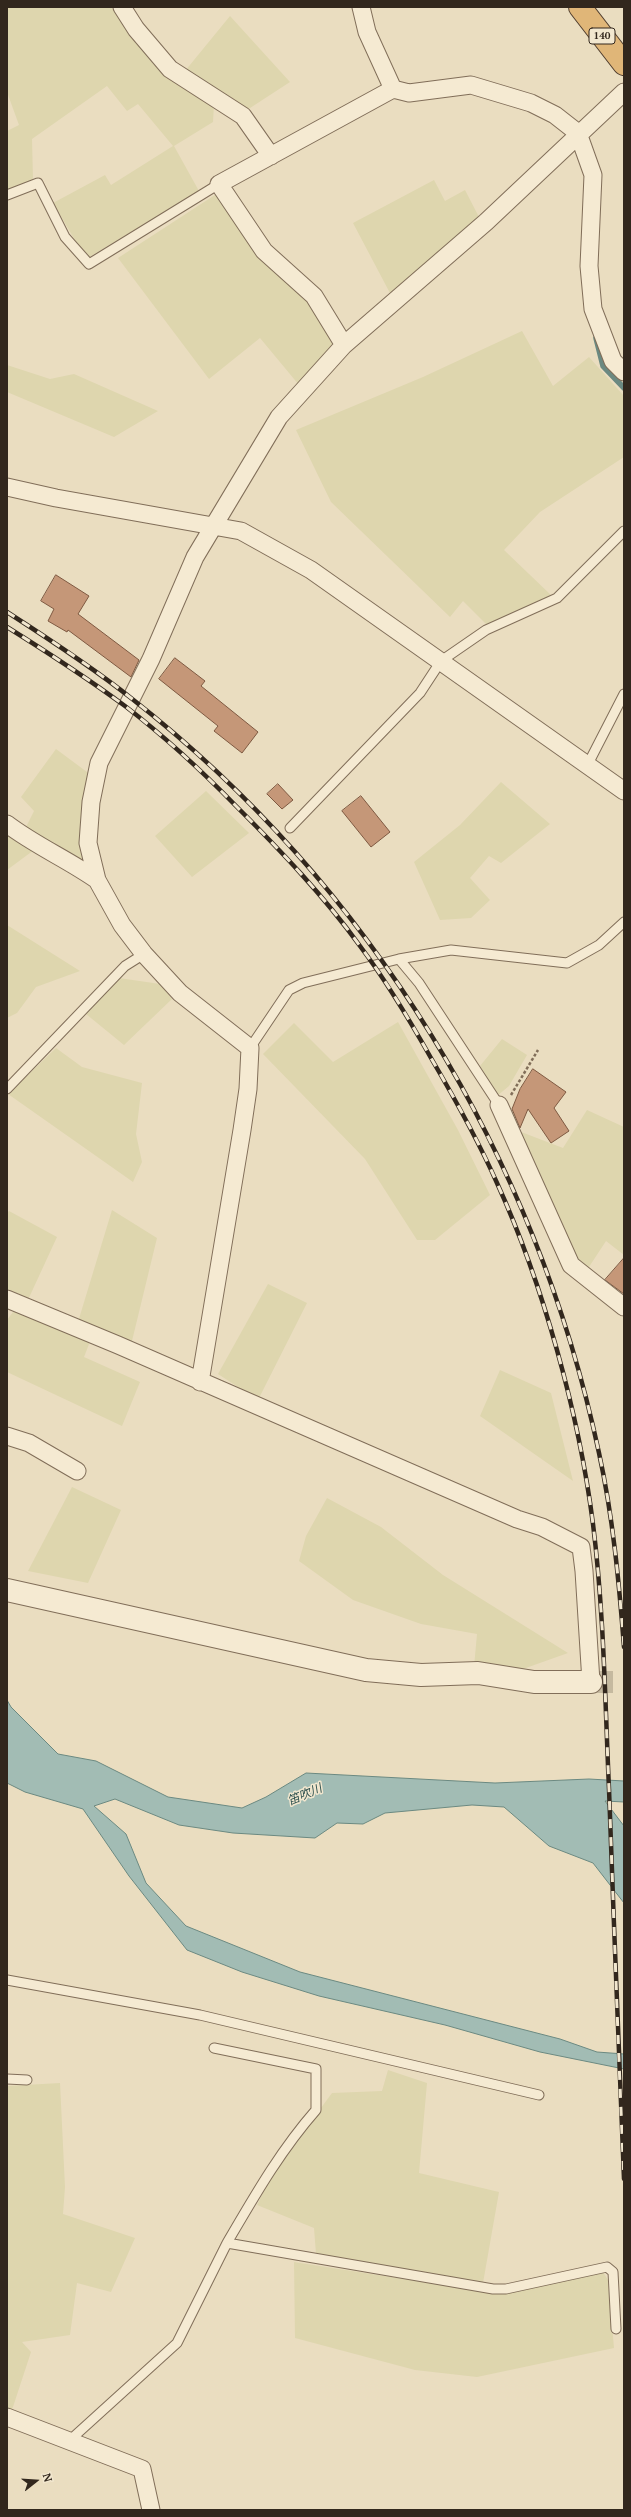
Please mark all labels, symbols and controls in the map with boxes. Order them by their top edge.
road number: 140 [589,28,615,44]
water label: 笛吹川 [286,1781,324,1809]
north arrow [16,2461,56,2501]
text: N [40,2471,55,2484]

